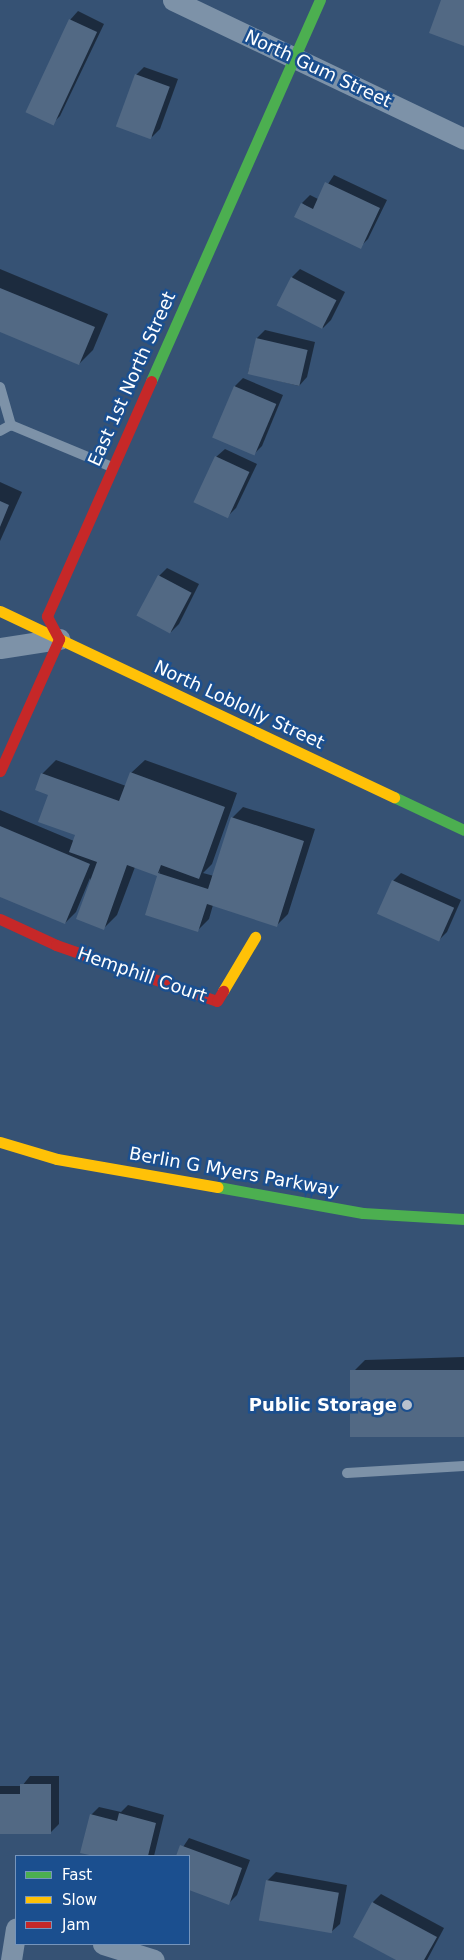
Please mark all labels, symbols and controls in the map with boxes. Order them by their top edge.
street label: North Gum Street [241,26,395,112]
street label: East 1st North Street [84,288,180,470]
street label: North Loblolly Street [150,656,328,754]
street label: Hemphill Court [75,943,209,1007]
street label: Berlin G Myers Parkway [127,1143,341,1201]
place label: Public Storage [249,1394,397,1416]
marker: Public Storage [401,1399,413,1411]
legend [15,1855,190,1945]
text: Fast [62,1866,92,1884]
text: Slow [62,1891,97,1909]
text: Jam [62,1916,90,1934]

